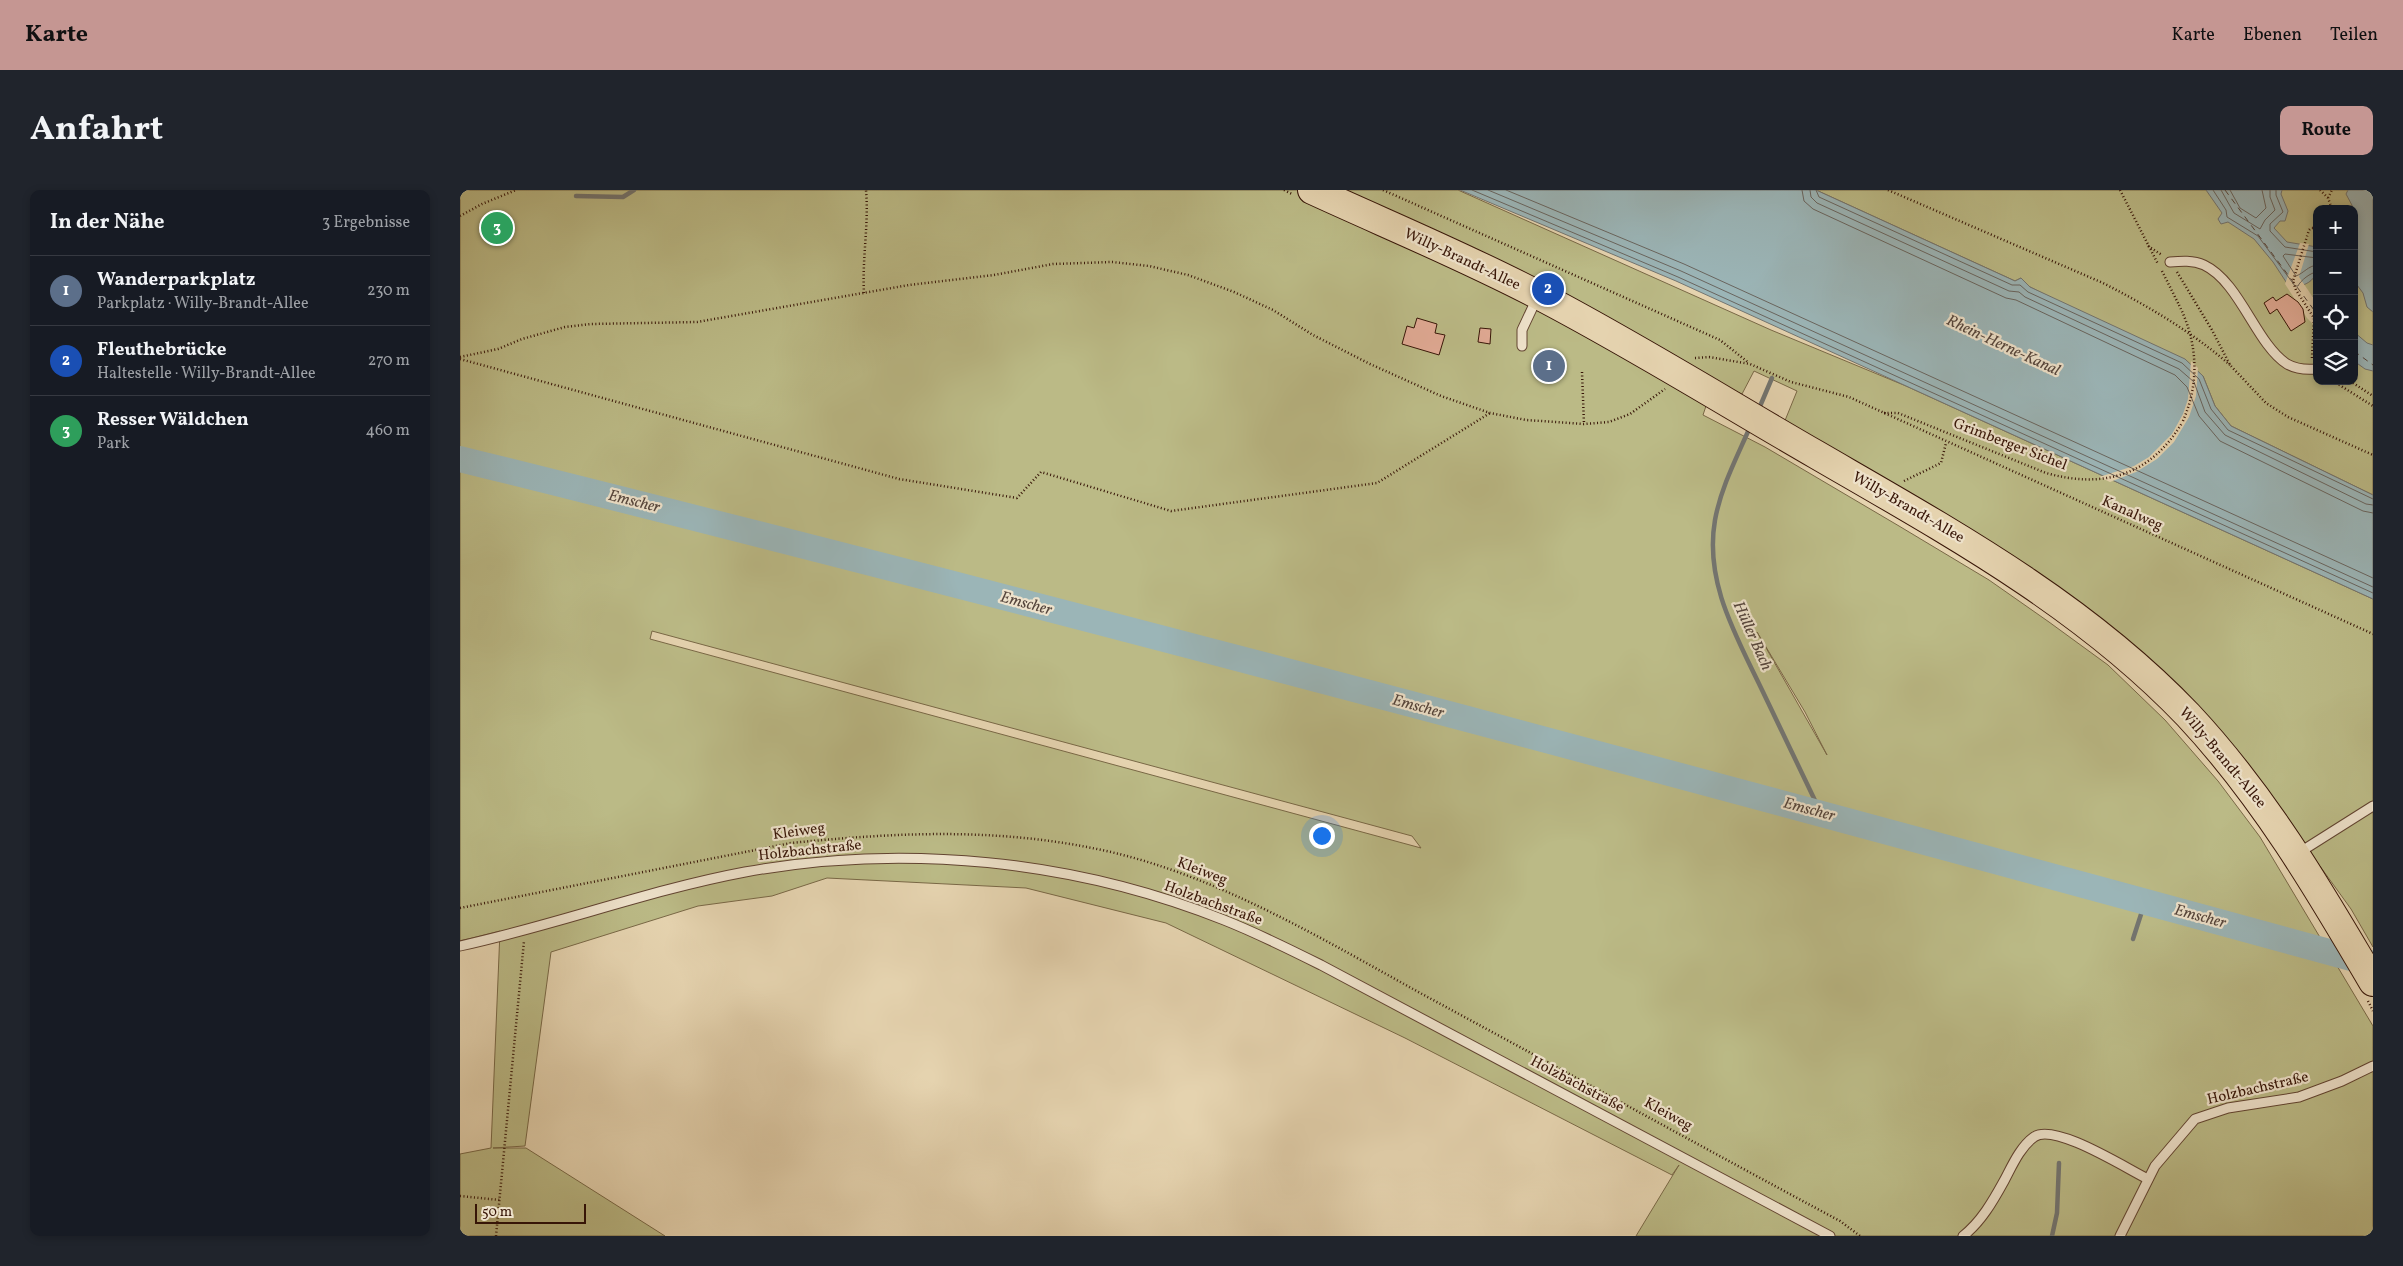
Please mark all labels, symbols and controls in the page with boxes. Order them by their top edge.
text: Karte [25,18,88,52]
text: Karte [2171,23,2215,48]
text: Ebenen [2243,23,2302,48]
text: Teilen [2330,23,2378,48]
text: Anfahrt [30,106,163,154]
button: Route [2280,106,2373,155]
map controls [2313,205,2358,385]
button: + [2313,205,2358,250]
text: In der Nähe [50,208,165,237]
pin: 3 [481,209,513,247]
text: 3 Ergebnisse [322,212,410,234]
street label: Willy-Brandt-Allee [1400,224,1524,296]
button: − [2313,250,2358,295]
text: Wanderparkplatz [97,267,256,293]
pin: 2 [1532,270,1564,308]
text: 1 [63,280,69,302]
text: 230 m [367,280,410,302]
text: Parkplatz · Willy-Brandt-Allee [97,293,309,315]
button: locate [2313,295,2358,340]
water label: Rhein-Herne-Kanal [1942,310,2064,382]
text: Fleuthebrücke [97,337,226,363]
button: layers [2313,340,2358,385]
pin: 1 [1533,347,1565,385]
text: 2 [62,350,70,372]
text: 270 m [368,350,410,372]
text: Haltestelle · Willy-Brandt-Allee [97,363,316,385]
text: Resser Wäldchen [97,407,249,433]
street label: Grimberger Sichel [1950,414,2070,476]
text: 3 [62,420,70,442]
text: 460 m [366,420,410,442]
text: Park [97,433,130,455]
street label: Willy-Brandt-Allee [1848,467,1968,549]
water label: Emscher [606,485,663,519]
street label: Kanalweg [2098,491,2166,537]
water label: Emscher [998,587,1055,622]
water label: Hüller Bach [1727,598,1777,674]
water label: Emscher [1390,690,1447,725]
street label: Willy-Brandt-Allee [2173,703,2271,813]
water label: Emscher [1781,793,1838,828]
street label: Kleiweg [772,818,827,846]
your location [1309,823,1335,849]
street label: Holzbachstraße [757,835,863,867]
street label: Kleiweg [1174,853,1231,891]
street label: Holzbachstraße [1161,876,1265,932]
water label: Emscher [2172,900,2229,935]
street label: Holzbachstraße [1526,1051,1628,1119]
street label: Holzbachstraße [2205,1067,2311,1111]
street label: Kleiweg [1640,1093,1696,1137]
scale bar [475,1201,586,1224]
text: 50 m [482,1203,512,1222]

